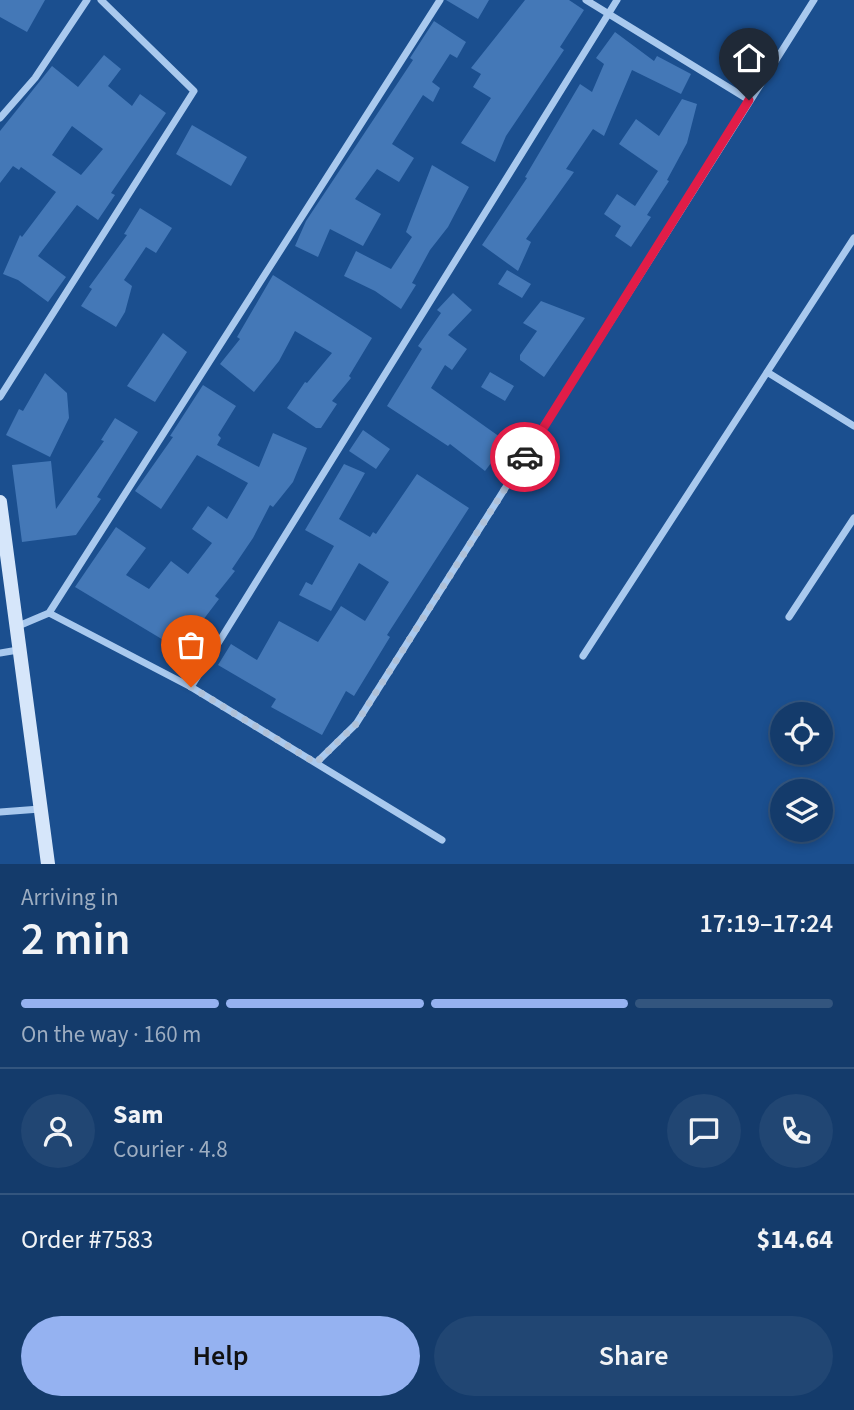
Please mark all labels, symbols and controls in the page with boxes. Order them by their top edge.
pin [719,28,779,100]
icon: home [730,39,768,77]
courier [490,422,560,492]
icon: car [506,438,544,476]
pin [161,615,221,687]
icon: bag [172,626,210,664]
map controls [770,702,833,842]
button: locate [770,702,833,765]
button: layers [770,779,833,842]
text: Arriving in [21,881,119,914]
text: 17:19–17:24 [700,905,833,942]
text: 2 min [21,907,130,972]
text: On the way · 160 m [21,1018,201,1051]
button: person [21,1094,95,1168]
button: chat [667,1094,741,1168]
button: phone [759,1094,833,1168]
text: Sam [113,1096,163,1133]
text: Courier · 4.8 [113,1133,228,1166]
text: Order #7583 [21,1221,153,1258]
text: $14.64 [757,1221,833,1258]
button: Help [21,1316,420,1396]
button: Share [434,1316,833,1396]

